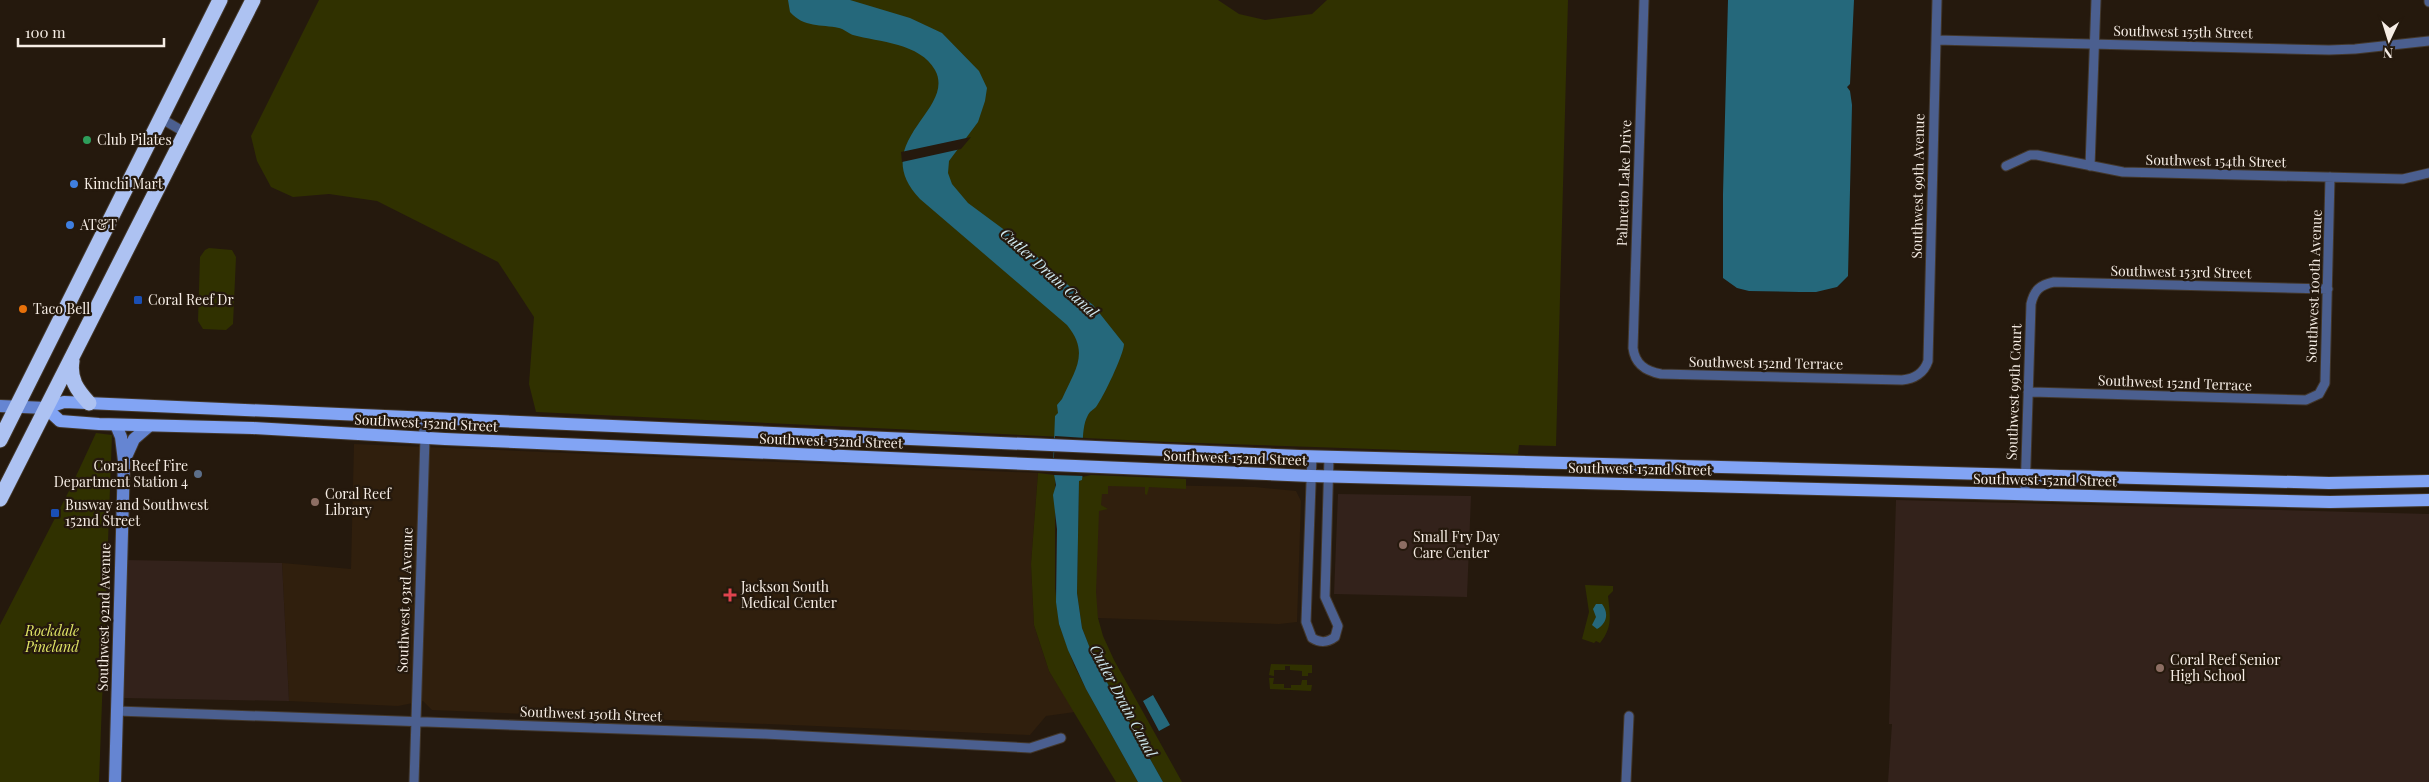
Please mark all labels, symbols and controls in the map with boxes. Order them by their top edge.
scale bar [18,15,164,47]
north arrow [2364,15,2414,65]
street label: Southwest 155th Street [2113,21,2254,42]
text: 100 m [25,22,66,42]
text: N [2382,44,2394,63]
street label: Southwest 99th Avenue [1907,113,1928,259]
street label: Palmetto Lake Drive [1612,119,1635,246]
place label: Club Pilates [97,130,172,149]
marker: Club Pilates [81,134,93,146]
street label: Southwest 154th Street [2146,150,2288,171]
place label: Kimchi Mart [84,174,164,193]
marker: Kimchi Mart [68,178,80,190]
street label: Southwest 100th Avenue [2301,209,2326,363]
place label: AT&T [79,215,117,234]
marker: AT&T [64,219,76,231]
water label: Cutler Drain Canal [997,223,1103,322]
street label: Southwest 153rd Street [2110,261,2253,282]
place label: Coral Reef Dr [148,290,234,309]
marker: Coral Reef Dr [132,294,144,306]
place label: Taco Bell [33,299,90,318]
marker: Taco Bell [17,303,29,315]
street label: Southwest 99th Court [2002,323,2025,460]
street label: Southwest 152nd Terrace [1689,352,1843,373]
street label: Southwest 152nd Terrace [2098,370,2252,395]
street label: Southwest 152nd Street [354,409,499,436]
street label: Southwest 152nd Street [759,428,904,453]
street label: Southwest 152nd Street [1163,445,1308,470]
place label: Coral Reef Fire Department Station 4 [54,456,188,491]
street label: Southwest 152nd Street [1568,458,1713,479]
marker: Coral Reef Fire Department Station 4 [192,468,204,480]
street label: Southwest 152nd Street [1973,469,2118,490]
place label: Coral Reef Library [325,484,392,519]
place label: Busway and Southwest 152nd Street [65,495,209,530]
marker: Coral Reef Library [309,496,321,508]
marker: Busway and Southwest 152nd Street [49,507,61,519]
street label: Southwest 93rd Avenue [392,527,417,673]
place label: Small Fry Day Care Center [1413,527,1500,562]
marker: Small Fry Day Care Center [1397,539,1409,551]
street label: Southwest 92nd Avenue [93,543,114,691]
place label: Jackson South Medical Center [740,577,838,612]
marker: Jackson South Medical Center [723,588,737,602]
park label: Rockdale Pineland [24,621,79,656]
water label: Cutler Drain Canal [1086,641,1162,761]
place label: Coral Reef Senior High School [2170,650,2281,685]
marker: Coral Reef Senior High School [2154,662,2166,674]
street label: Southwest 150th Street [520,702,663,726]

